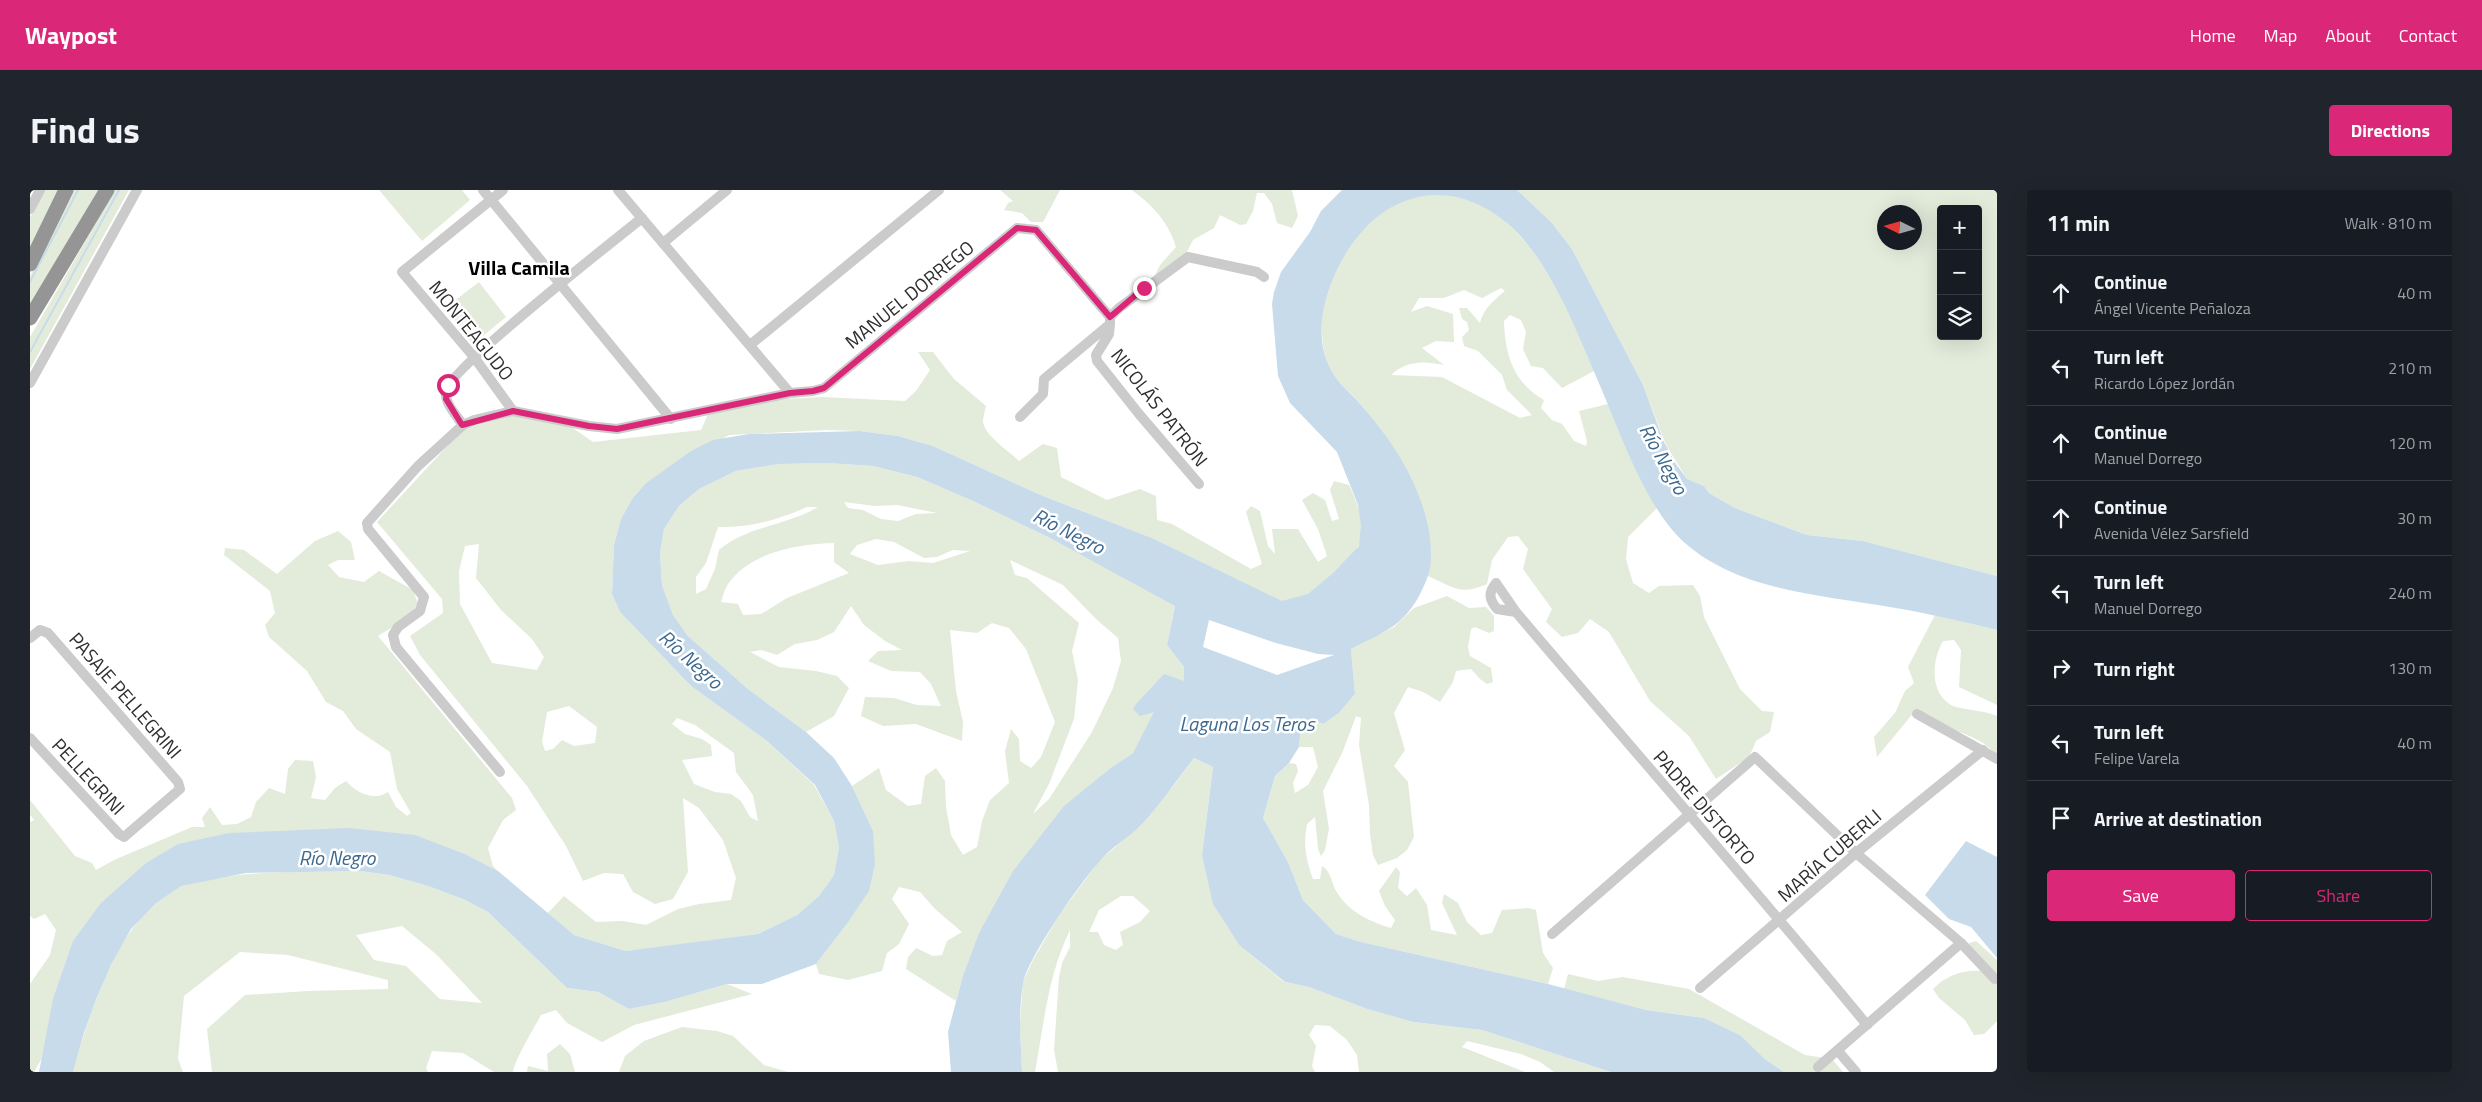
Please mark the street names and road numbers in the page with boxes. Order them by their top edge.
street label: MANUEL DORREGO [838,233,980,355]
street label: MONTEAGUDO [422,274,522,386]
street label: NICOLÁS PATRÓN [1105,342,1215,472]
street label: PASAJE PELLEGRINI [63,625,189,765]
street label: PELLEGRINI [46,731,132,821]
street label: PADRE DISTORTO [1647,743,1763,871]
street label: MARÍA CUBERLI [1771,802,1887,908]

